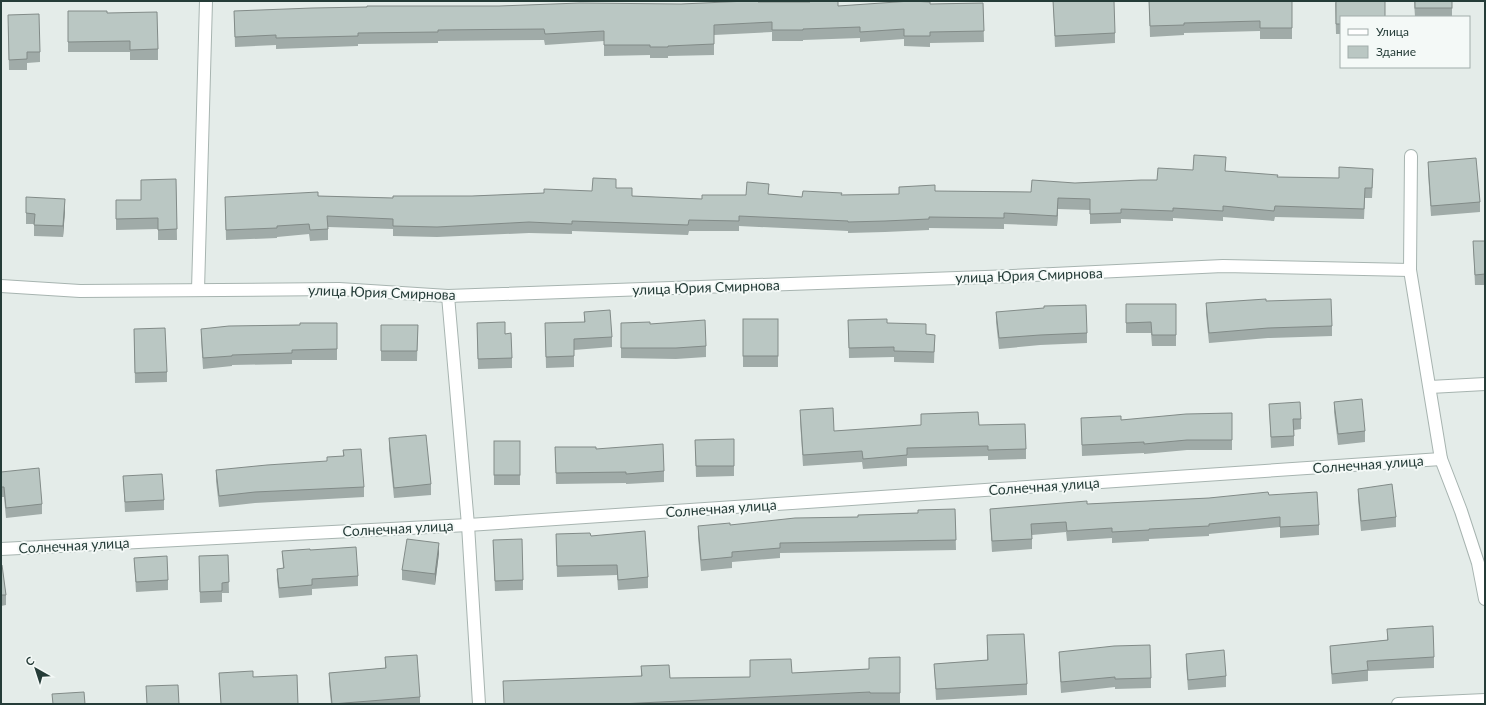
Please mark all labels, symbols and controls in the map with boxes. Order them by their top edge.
legend [1340,16,1470,68]
text: Улица [1376,24,1409,39]
text: Здание [1376,44,1416,59]
street label: улица Юрия Смирнова [955,264,1103,286]
street label: улица Юрия Смирнова [632,276,780,298]
street label: улица Юрия Смирнова [308,281,456,303]
street label: Солнечная улица [1312,452,1424,476]
street label: Солнечная улица [988,474,1100,498]
street label: Солнечная улица [665,496,777,520]
street label: Солнечная улица [342,517,454,539]
street label: Солнечная улица [18,534,130,556]
north arrow [16,649,56,689]
text: С [22,653,37,668]

